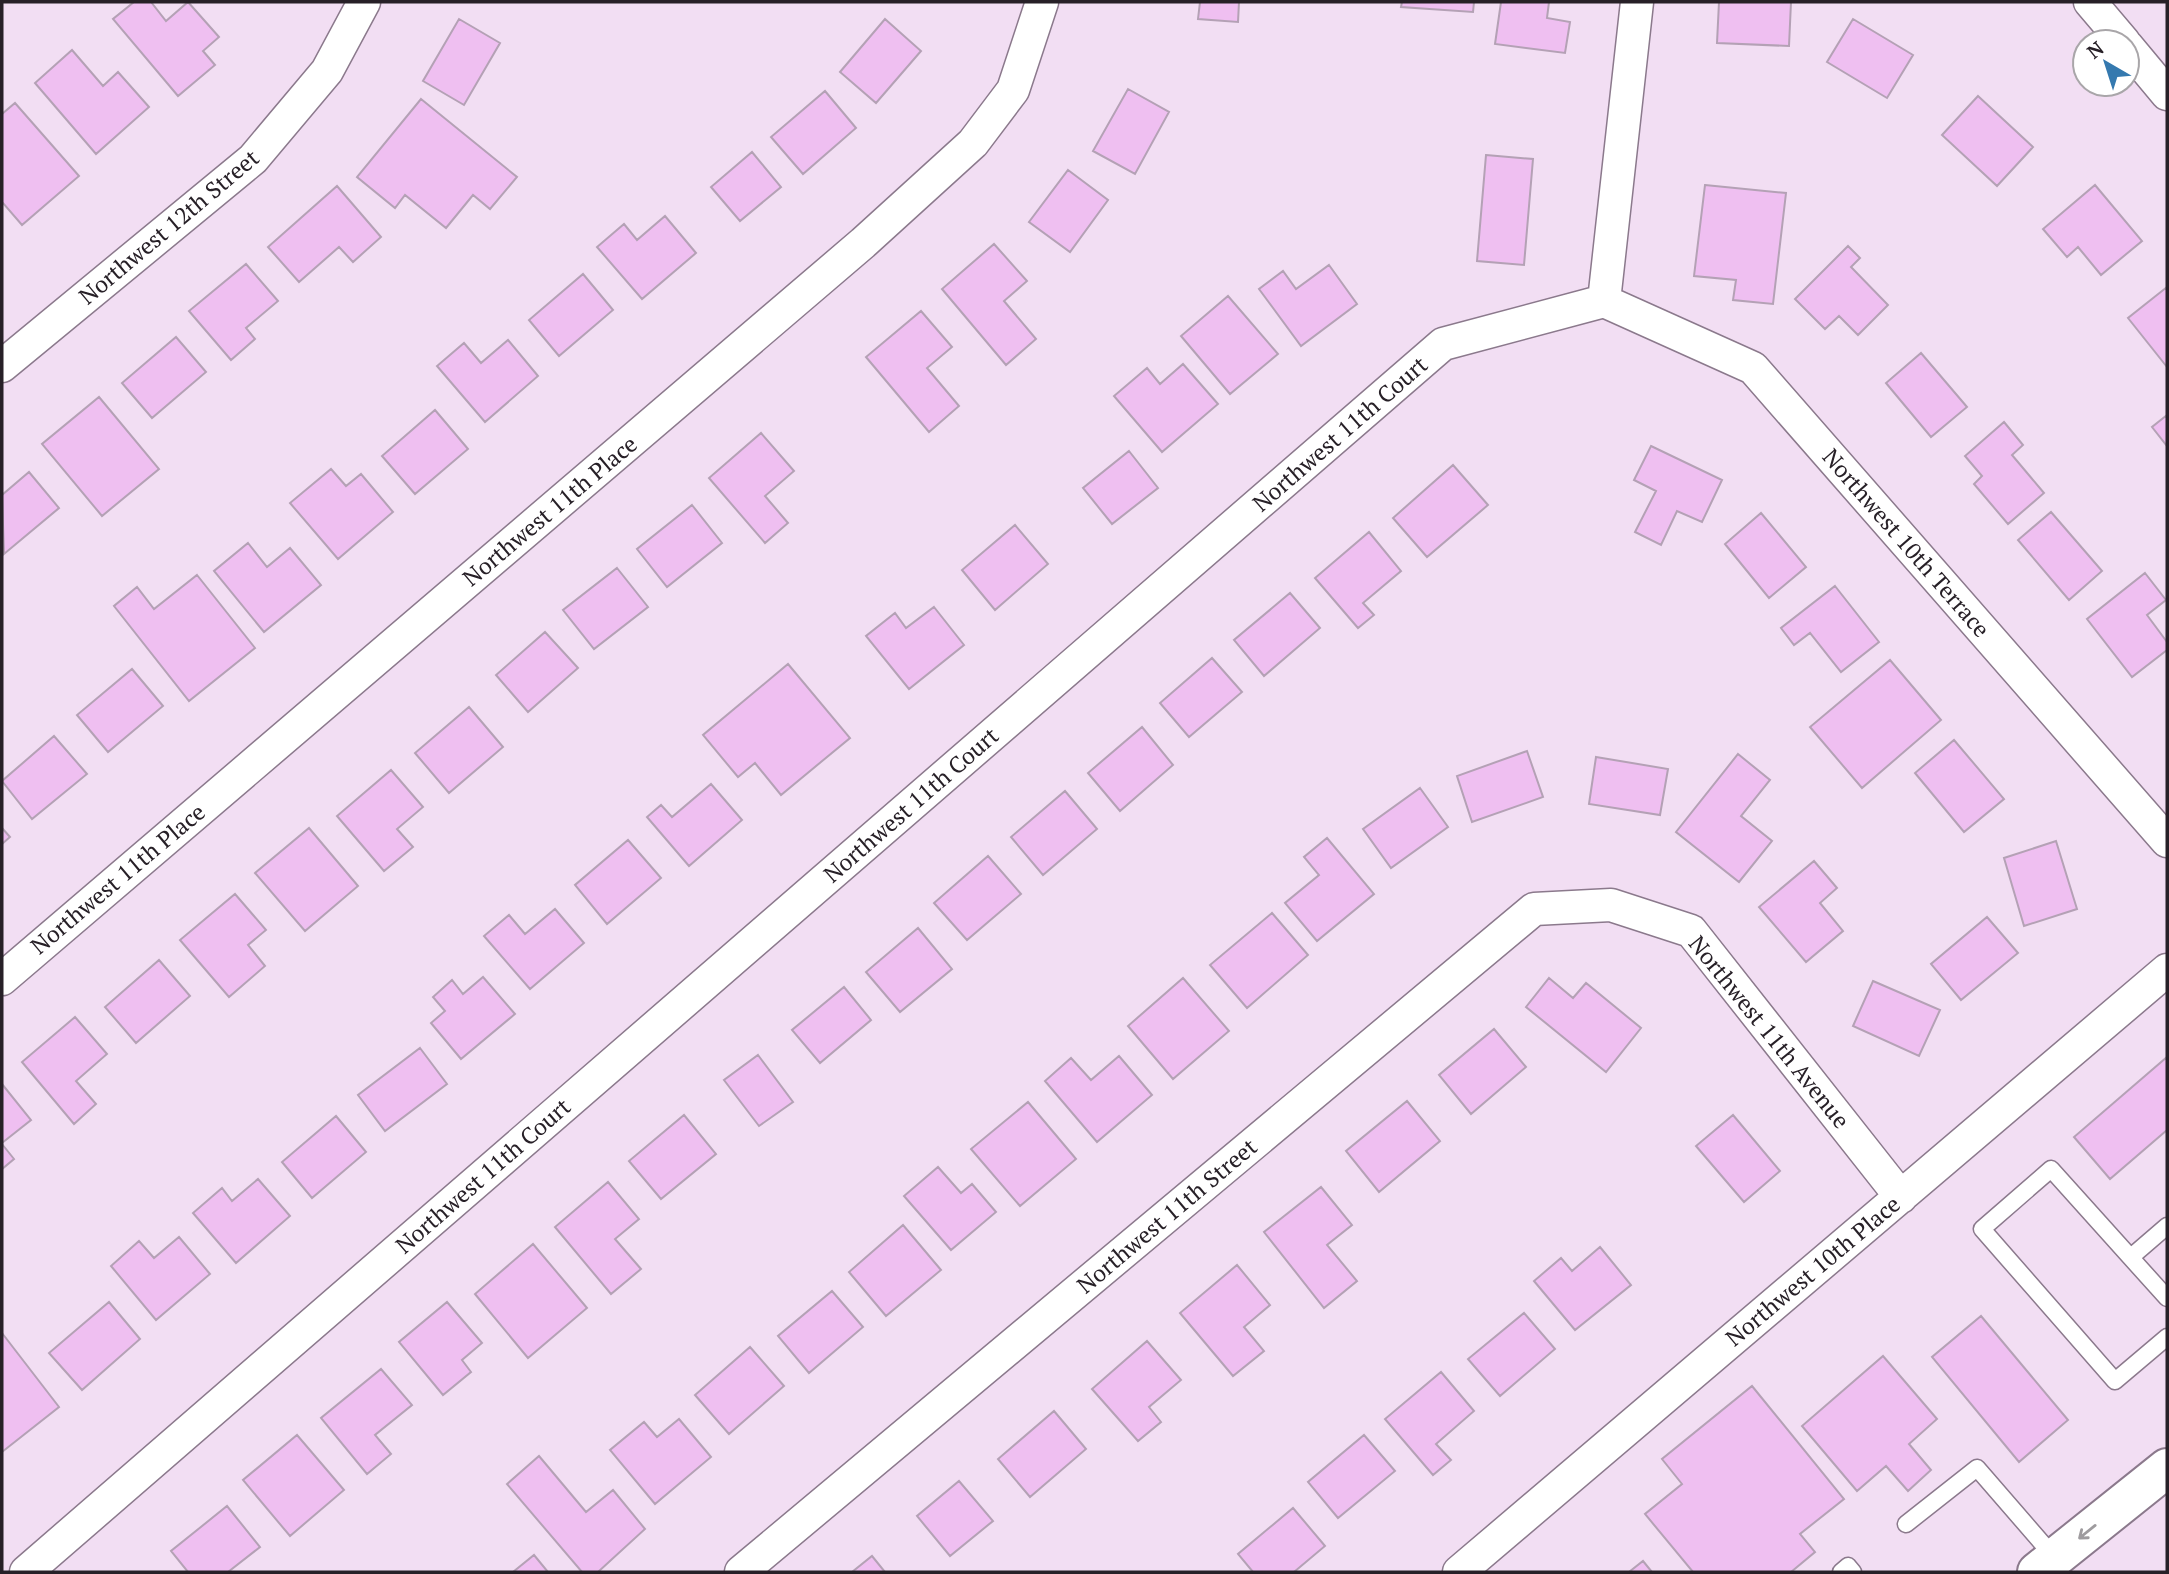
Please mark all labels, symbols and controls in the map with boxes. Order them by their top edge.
north arrow [2071,28,2141,98]
text: N [2082,35,2109,64]
street label: Northwest 12th Street [72,142,266,311]
street label: Northwest 11th Court [1246,349,1434,518]
street label: Northwest 11th Place [456,428,643,593]
street label: Northwest 10th Terrace [1816,442,1997,643]
street label: Northwest 11th Court [817,720,1005,889]
street label: Northwest 11th Place [24,796,211,961]
street label: Northwest 11th Avenue [1682,929,1857,1135]
street label: Northwest 11th Court [389,1091,577,1260]
street label: Northwest 11th Street [1070,1131,1264,1300]
street label: Northwest 10th Place [1719,1188,1906,1353]
one-way arrow [2078,1525,2096,1540]

